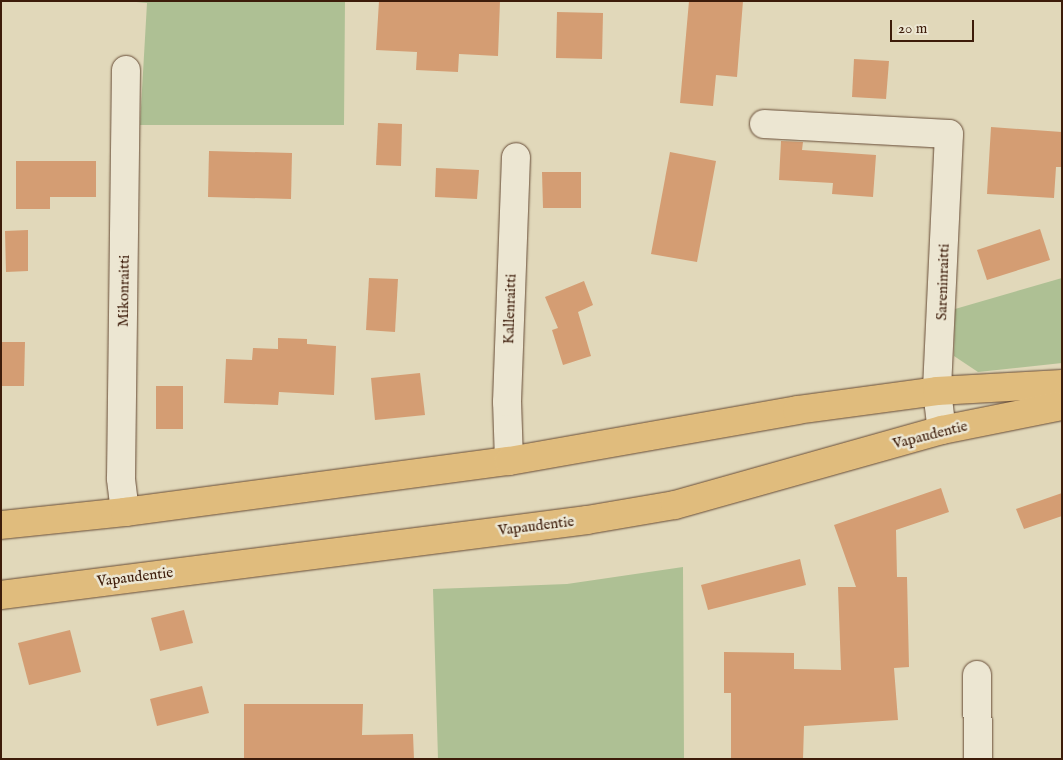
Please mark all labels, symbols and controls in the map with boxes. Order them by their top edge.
scale bar [893,10,977,42]
text: 20 m [898,19,927,38]
street label: Sareninraitti [933,243,953,321]
street label: Mikonraitti [114,255,134,327]
street label: Kallenraitti [500,273,520,345]
street label: Vapaudentie [891,417,969,453]
street label: Vapaudentie [497,512,575,540]
street label: Vapaudentie [96,563,174,591]

